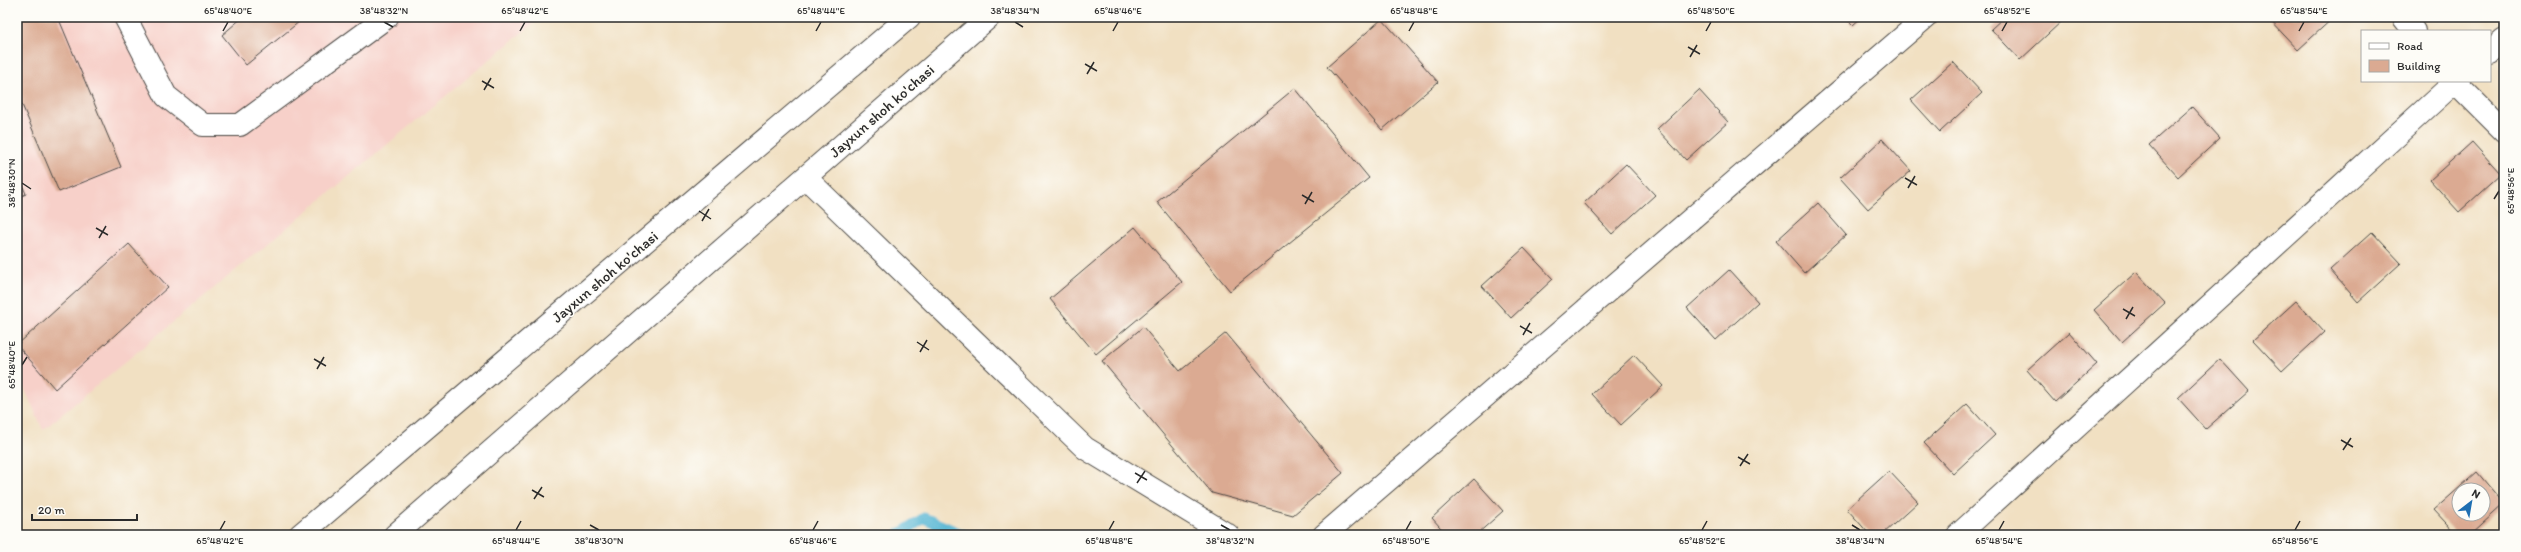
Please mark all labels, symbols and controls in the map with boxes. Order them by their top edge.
text: 65°48'40"E [204,4,253,17]
text: 38°48'32"N [360,4,408,17]
text: 65°48'42"E [501,4,549,17]
text: 65°48'44"E [797,4,845,17]
text: 38°48'34"N [990,4,1040,17]
text: 65°48'46"E [1094,4,1142,17]
text: 65°48'48"E [1390,4,1438,17]
text: 65°48'50"E [1687,4,1735,17]
text: 65°48'52"E [1984,4,2031,17]
text: 65°48'54"E [2280,4,2328,17]
legend [2361,30,2491,82]
text: Road [2397,39,2423,53]
text: Building [2397,59,2441,73]
street label: Jayxun shoh ko'chasi [826,61,938,161]
text: 38°48'30"N [5,158,18,208]
text: 65°48'56"E [2504,167,2517,214]
street label: Jayxun shoh ko'chasi [548,227,662,327]
text: 65°48'40"E [5,340,18,389]
north arrow [2451,482,2491,522]
text: N [2469,486,2482,501]
scale bar [32,496,137,522]
text: 20 m [38,503,65,517]
text: 65°48'42"E [196,534,244,547]
text: 65°48'44"E [492,534,540,547]
text: 38°48'30"N [574,534,624,547]
text: 65°48'46"E [789,534,837,547]
text: 65°48'48"E [1085,534,1133,547]
text: 38°48'32"N [1206,534,1254,547]
text: 65°48'50"E [1382,534,1430,547]
text: 65°48'52"E [1679,534,1726,547]
text: 38°48'34"N [1835,534,1885,547]
text: 65°48'54"E [1975,534,2023,547]
text: 65°48'56"E [2272,534,2319,547]

